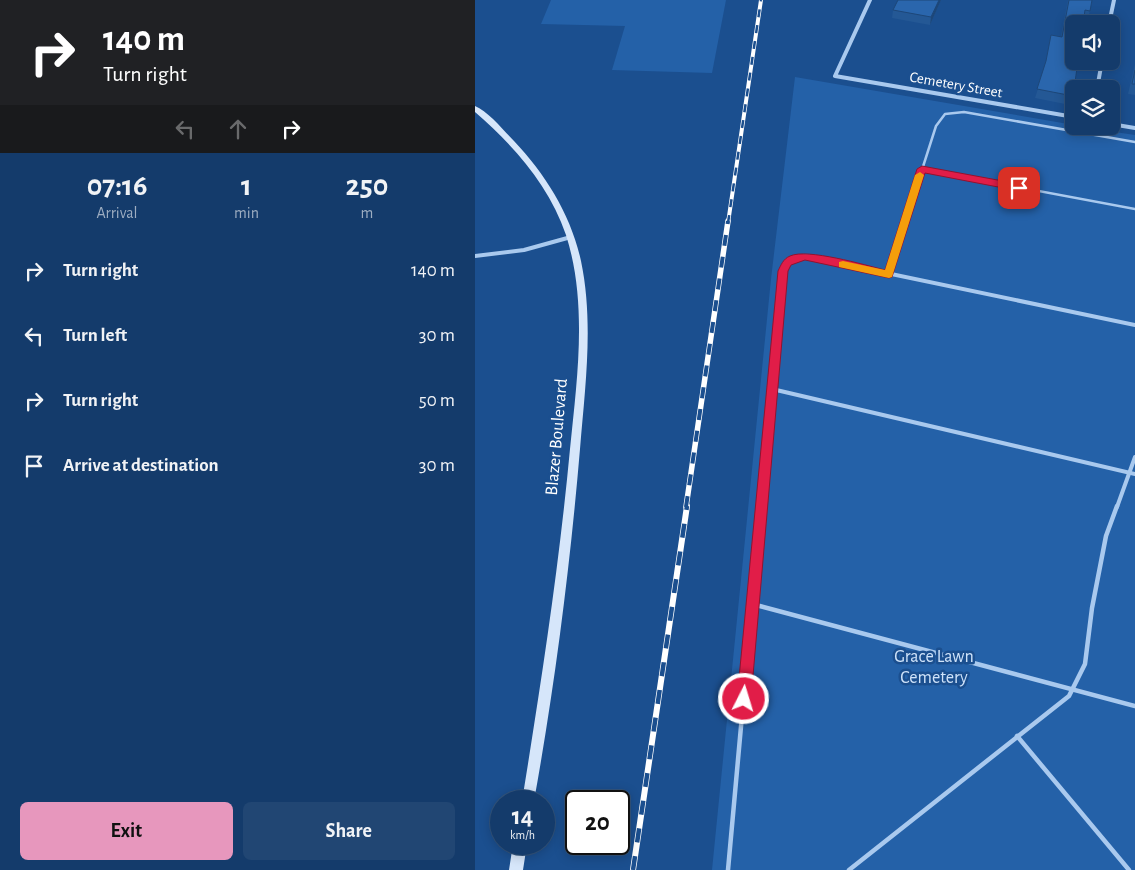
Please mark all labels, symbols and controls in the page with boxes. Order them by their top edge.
map controls [1065,15,1120,135]
button: sound [1065,15,1120,70]
icon: right [20,20,85,85]
text: 140 m [103,22,185,57]
text: Turn right [103,63,187,85]
street label: Cemetery Street [908,69,1004,101]
button: layers [1065,80,1120,135]
icon: left [171,115,199,143]
icon: ahead [224,115,252,143]
icon: right [277,115,305,143]
pin [998,167,1040,209]
text: 07:16 [87,171,147,201]
text: 1 [241,171,252,201]
text: 250 [346,171,388,201]
icon: arrive [1005,174,1033,202]
text: Arrival [96,205,138,221]
text: min [234,205,259,221]
text: m [361,205,373,221]
icon: right [20,257,48,285]
text: Turn right [63,261,138,280]
text: 140 m [411,261,455,280]
icon: left [20,322,48,350]
text: Turn left [63,326,127,345]
text: 30 m [419,326,455,345]
street label: Blazer Boulevard [543,378,571,496]
icon: right [20,387,48,415]
text: Turn right [63,391,138,410]
text: 50 m [419,391,455,410]
icon: arrive [20,452,48,480]
text: Arrive at destination [63,456,219,475]
text: 30 m [419,456,455,475]
park label: Grace Lawn Cemetery [894,648,974,687]
position arrow [717,672,769,724]
speed limit sign: 20 [565,790,630,855]
button: Exit [20,802,233,860]
button: Share [243,802,455,860]
text: 14 [512,804,533,829]
text: km/h [510,829,535,841]

